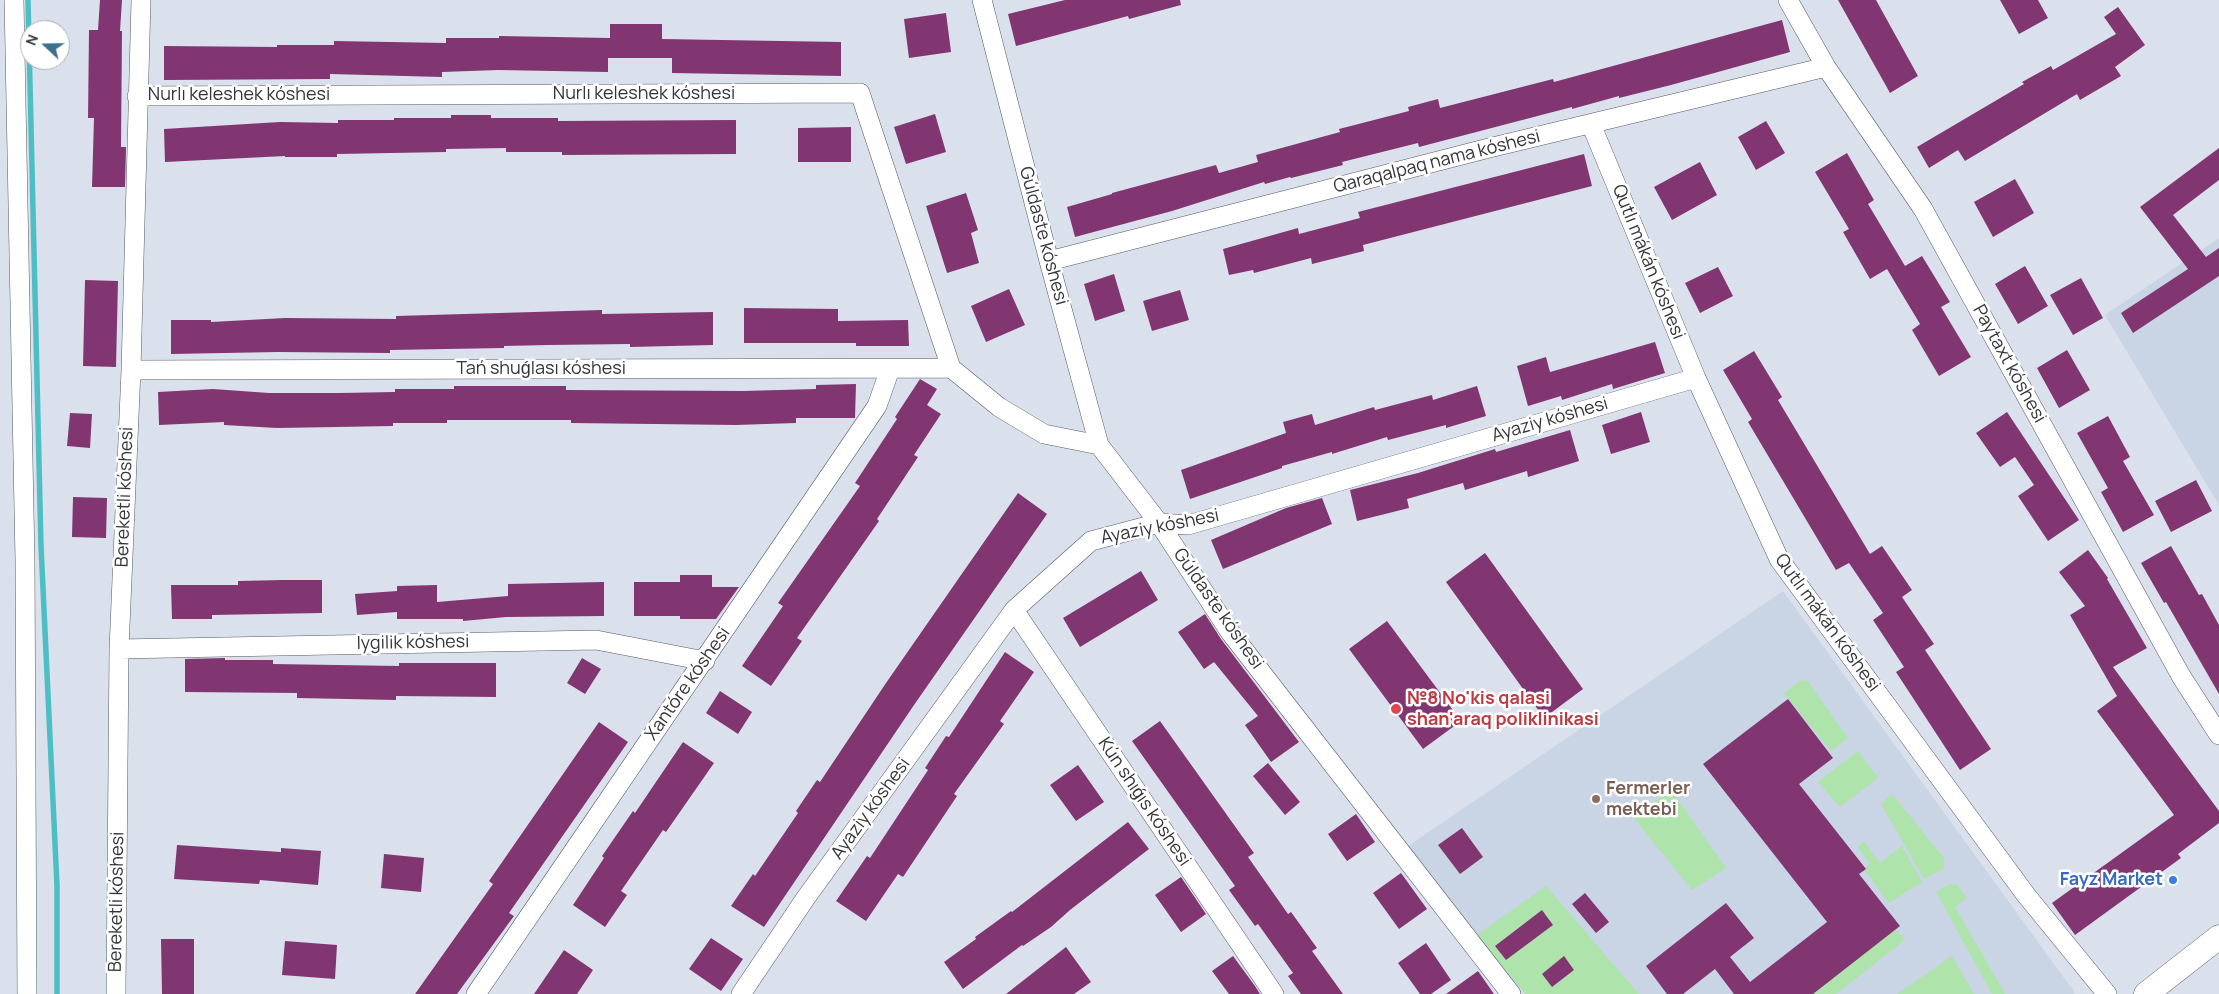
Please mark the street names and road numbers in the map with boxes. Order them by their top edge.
street label: Nurlı keleshek kóshesi [553,83,735,105]
street label: Nurlı keleshek kóshesi [148,84,330,106]
street label: Qaraqalpaq nama kóshesi [1331,126,1543,198]
street label: Gúldaste kóshesi [1014,164,1072,308]
street label: Qutlı mákán kóshesi [1607,181,1689,343]
street label: Paytaxt kóshesi [1968,301,2050,427]
street label: Tań shuǵlası kóshesi [456,358,626,380]
street label: Ayaziy kóshesi [1489,393,1611,447]
street label: Bereketli kóshesi [112,426,138,568]
street label: Ayaziy kóshesi [1099,505,1221,549]
street label: Gúldaste kóshesi [1168,545,1268,673]
street label: Qutlı mákán kóshesi [1770,550,1884,696]
street label: Xantóre kóshesi [641,623,735,745]
street label: Iygilik kóshesi [356,631,470,655]
street label: Kún shıǵıs kóshesi [1093,734,1195,870]
street label: Ayaziy kóshesi [827,754,915,864]
street label: Bereketli kóshesi [105,832,129,972]

